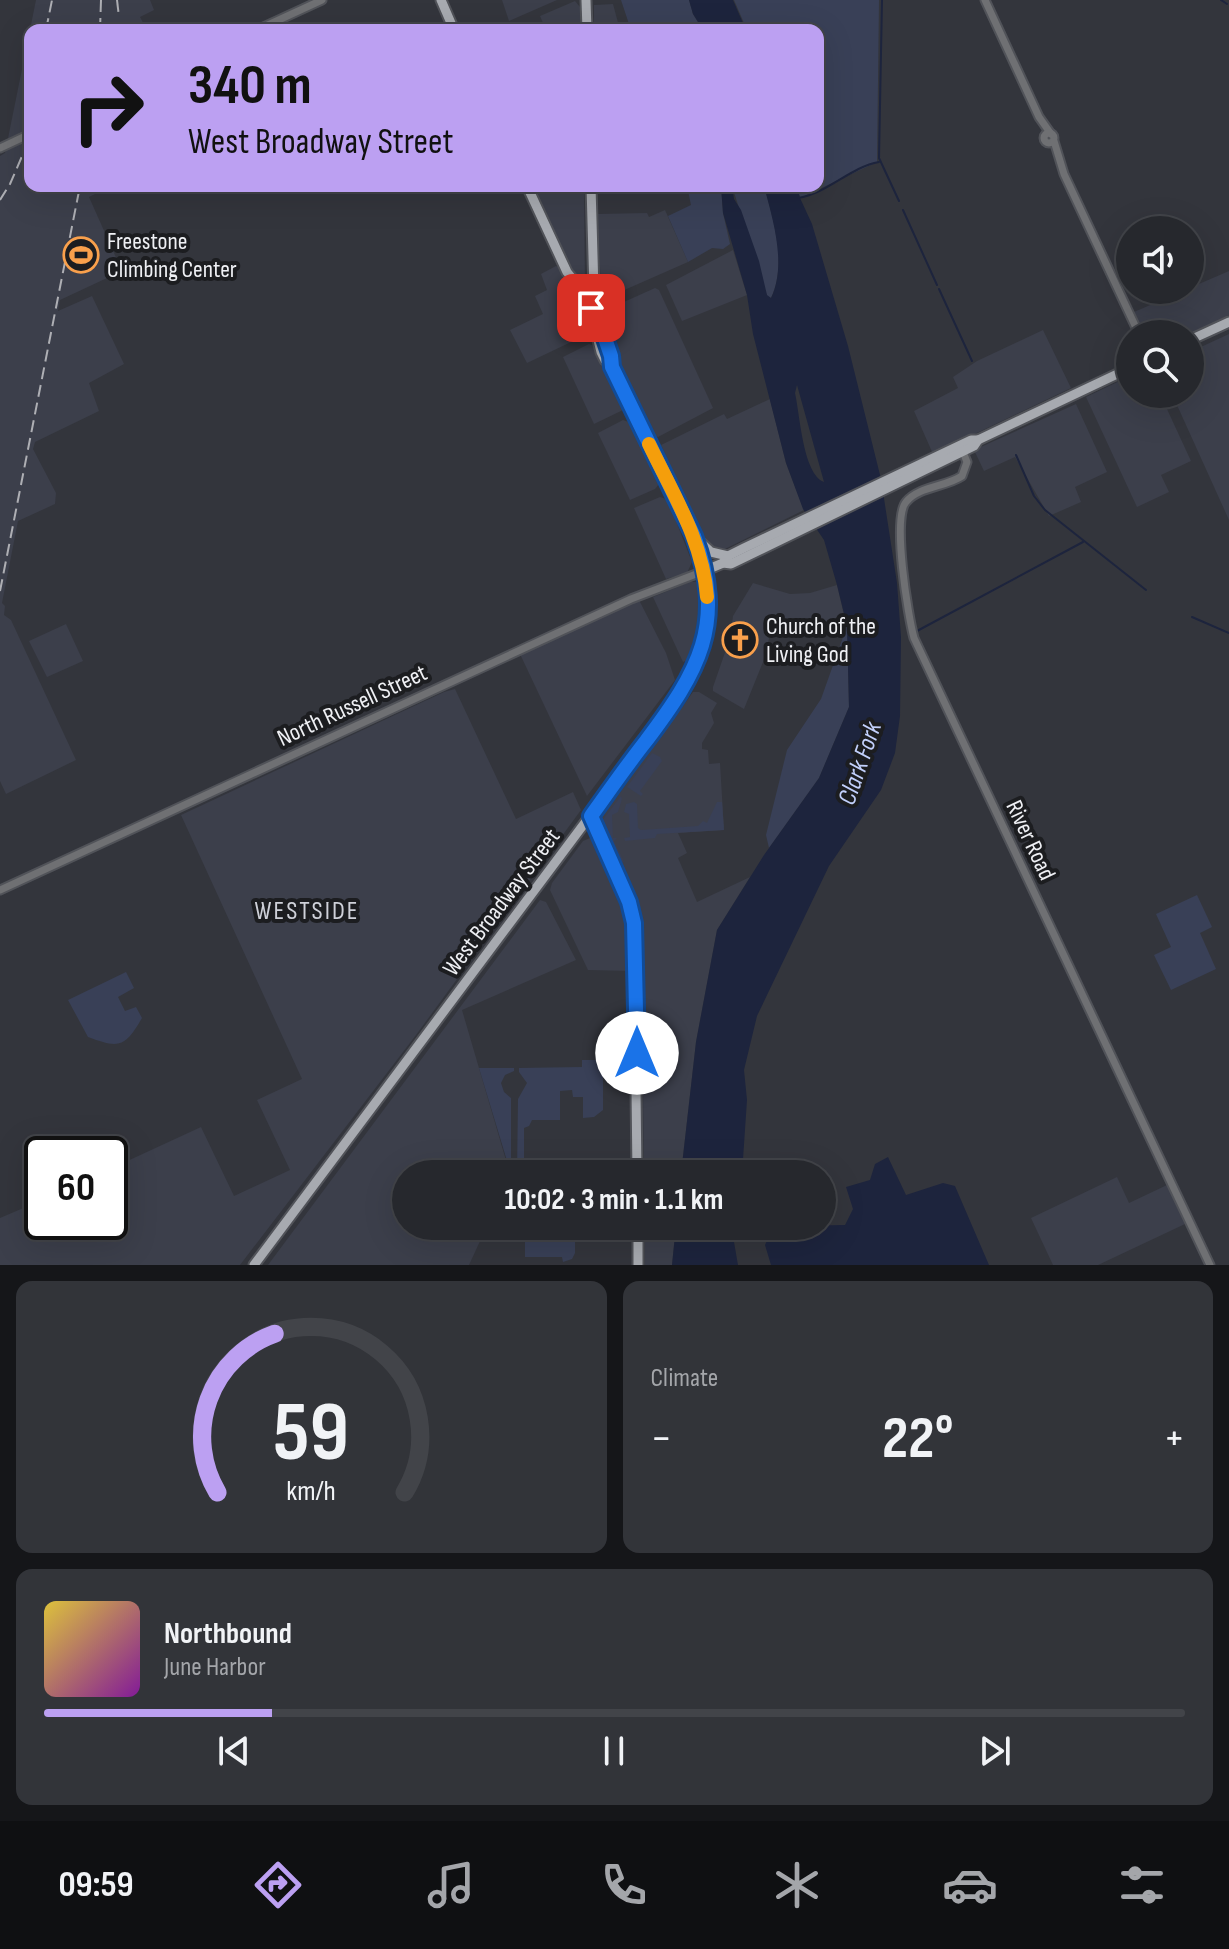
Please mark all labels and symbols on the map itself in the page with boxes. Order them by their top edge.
place label: Freestone Climbing Center [107,227,237,284]
sports icon: Freestone Climbing Center [62,236,100,274]
pin [557,274,625,342]
place label: Church of the Living God [766,612,876,669]
church icon: Church of the Living God [721,621,759,659]
street label: North Russell Street [273,658,432,753]
water label: Clark Fork [832,717,889,809]
street label: River Road [999,796,1062,885]
street label: West Broadway Street [437,823,566,982]
district label: WESTSIDE [255,896,359,927]
position arrow [595,1011,679,1095]
speed limit sign: 60 [24,1136,128,1240]

